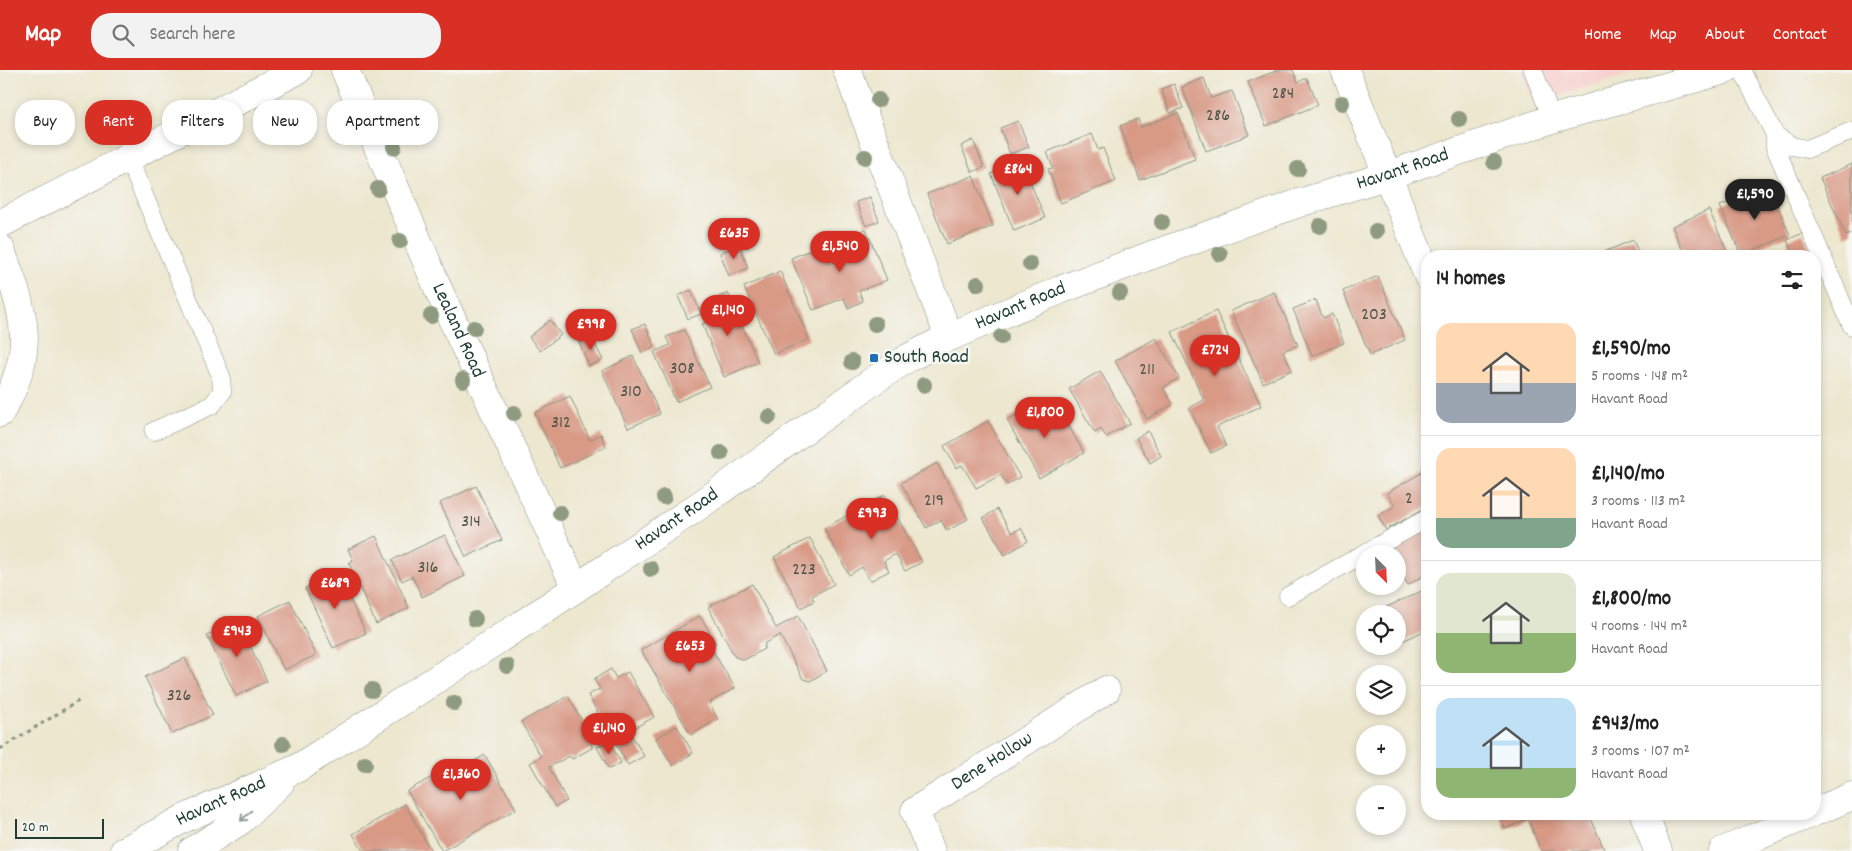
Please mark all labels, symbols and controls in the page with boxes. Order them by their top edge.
search box [91,13,441,58]
text: Map [25,18,61,52]
icon: search [109,21,137,49]
text: Search here [149,22,235,49]
text: Home [1584,23,1621,48]
text: Map [1649,23,1677,48]
text: About [1705,23,1745,48]
text: Contact [1773,23,1827,48]
house number: 284 [1272,82,1294,107]
chip: Buy [15,100,75,145]
chip: Rent [85,100,152,145]
chip: Filters [162,100,243,145]
chip: New [253,100,317,145]
chip: Apartment [327,100,438,145]
house number: 286 [1206,104,1230,129]
street label: Havant Road [1353,141,1453,198]
pin: £864 [988,154,1048,196]
text: £864 [1004,158,1032,181]
pin: £1,590 [1714,178,1796,221]
text: £1,590 [1736,183,1774,206]
pin: £635 [704,218,764,260]
text: £635 [719,222,749,245]
pin: £1,540 [799,230,881,273]
text: £1,540 [821,235,859,258]
text: 14 homes [1436,265,1506,295]
icon: filters [1778,266,1806,294]
street label: Havant Road [971,275,1070,338]
street label: Lealand Road [424,279,491,383]
pin: £1,140 [687,294,769,337]
text: £1,140 [711,299,745,322]
house number: 203 [1361,303,1387,328]
pin: £998 [561,308,621,351]
text: £998 [576,313,606,336]
pin: £724 [1185,334,1245,377]
text: £1,590/mo [1591,335,1671,365]
text: £724 [1201,339,1229,362]
icon: home [1476,343,1536,403]
place label: South Road [884,344,969,372]
marker: South Road [868,352,880,364]
house number: 308 [669,357,695,382]
house number: 211 [1139,358,1155,383]
text: 5 rooms · 148 m² [1591,365,1688,388]
house number: 310 [620,380,642,405]
text: Havant Road [1591,388,1668,411]
pin: £1,800 [1004,396,1086,439]
text: £1,800 [1026,401,1064,424]
house number: 312 [551,411,571,436]
text: £1,140/mo [1591,460,1665,490]
icon: home [1476,468,1536,528]
street label: Havant Road [630,482,725,559]
house number: 2 [1405,487,1413,512]
house number: 219 [924,489,944,514]
text: 3 rooms · 113 m² [1591,490,1685,513]
pin: £993 [842,498,902,540]
text: £993 [857,502,887,525]
house number: 314 [461,510,481,535]
text: Havant Road [1591,513,1668,536]
north arrow [1356,545,1406,595]
map controls [1356,545,1406,835]
house number: 316 [418,556,438,581]
house number: 223 [792,558,816,583]
pin: £689 [305,568,365,610]
text: £689 [320,572,350,595]
text: £1,800/mo [1591,585,1671,615]
icon: home [1476,593,1536,653]
button: locate [1356,605,1406,655]
text: 4 rooms · 144 m² [1591,615,1687,638]
pin: £943 [207,616,267,658]
text: £943 [222,620,252,643]
pin: £653 [660,630,720,673]
text: £653 [675,635,705,658]
text: Havant Road [1591,638,1668,661]
button: layers [1356,665,1406,715]
house number: 326 [167,684,191,709]
text: £943/mo [1591,710,1659,740]
pin: £1,140 [568,712,650,755]
text: £1,140 [592,717,626,740]
icon: home [1476,718,1536,778]
street label: Dene Hollow [946,725,1039,798]
button: + [1356,725,1406,775]
text: 3 rooms · 107 m² [1591,740,1690,763]
pin: £1,360 [420,758,502,801]
text: £1,360 [442,763,480,786]
text: Havant Road [1591,763,1668,786]
street label: Havant Road [171,770,271,834]
button: − [1356,785,1406,835]
one-way arrow [240,810,253,822]
scale bar [15,816,104,839]
text: 20 m [22,818,49,838]

